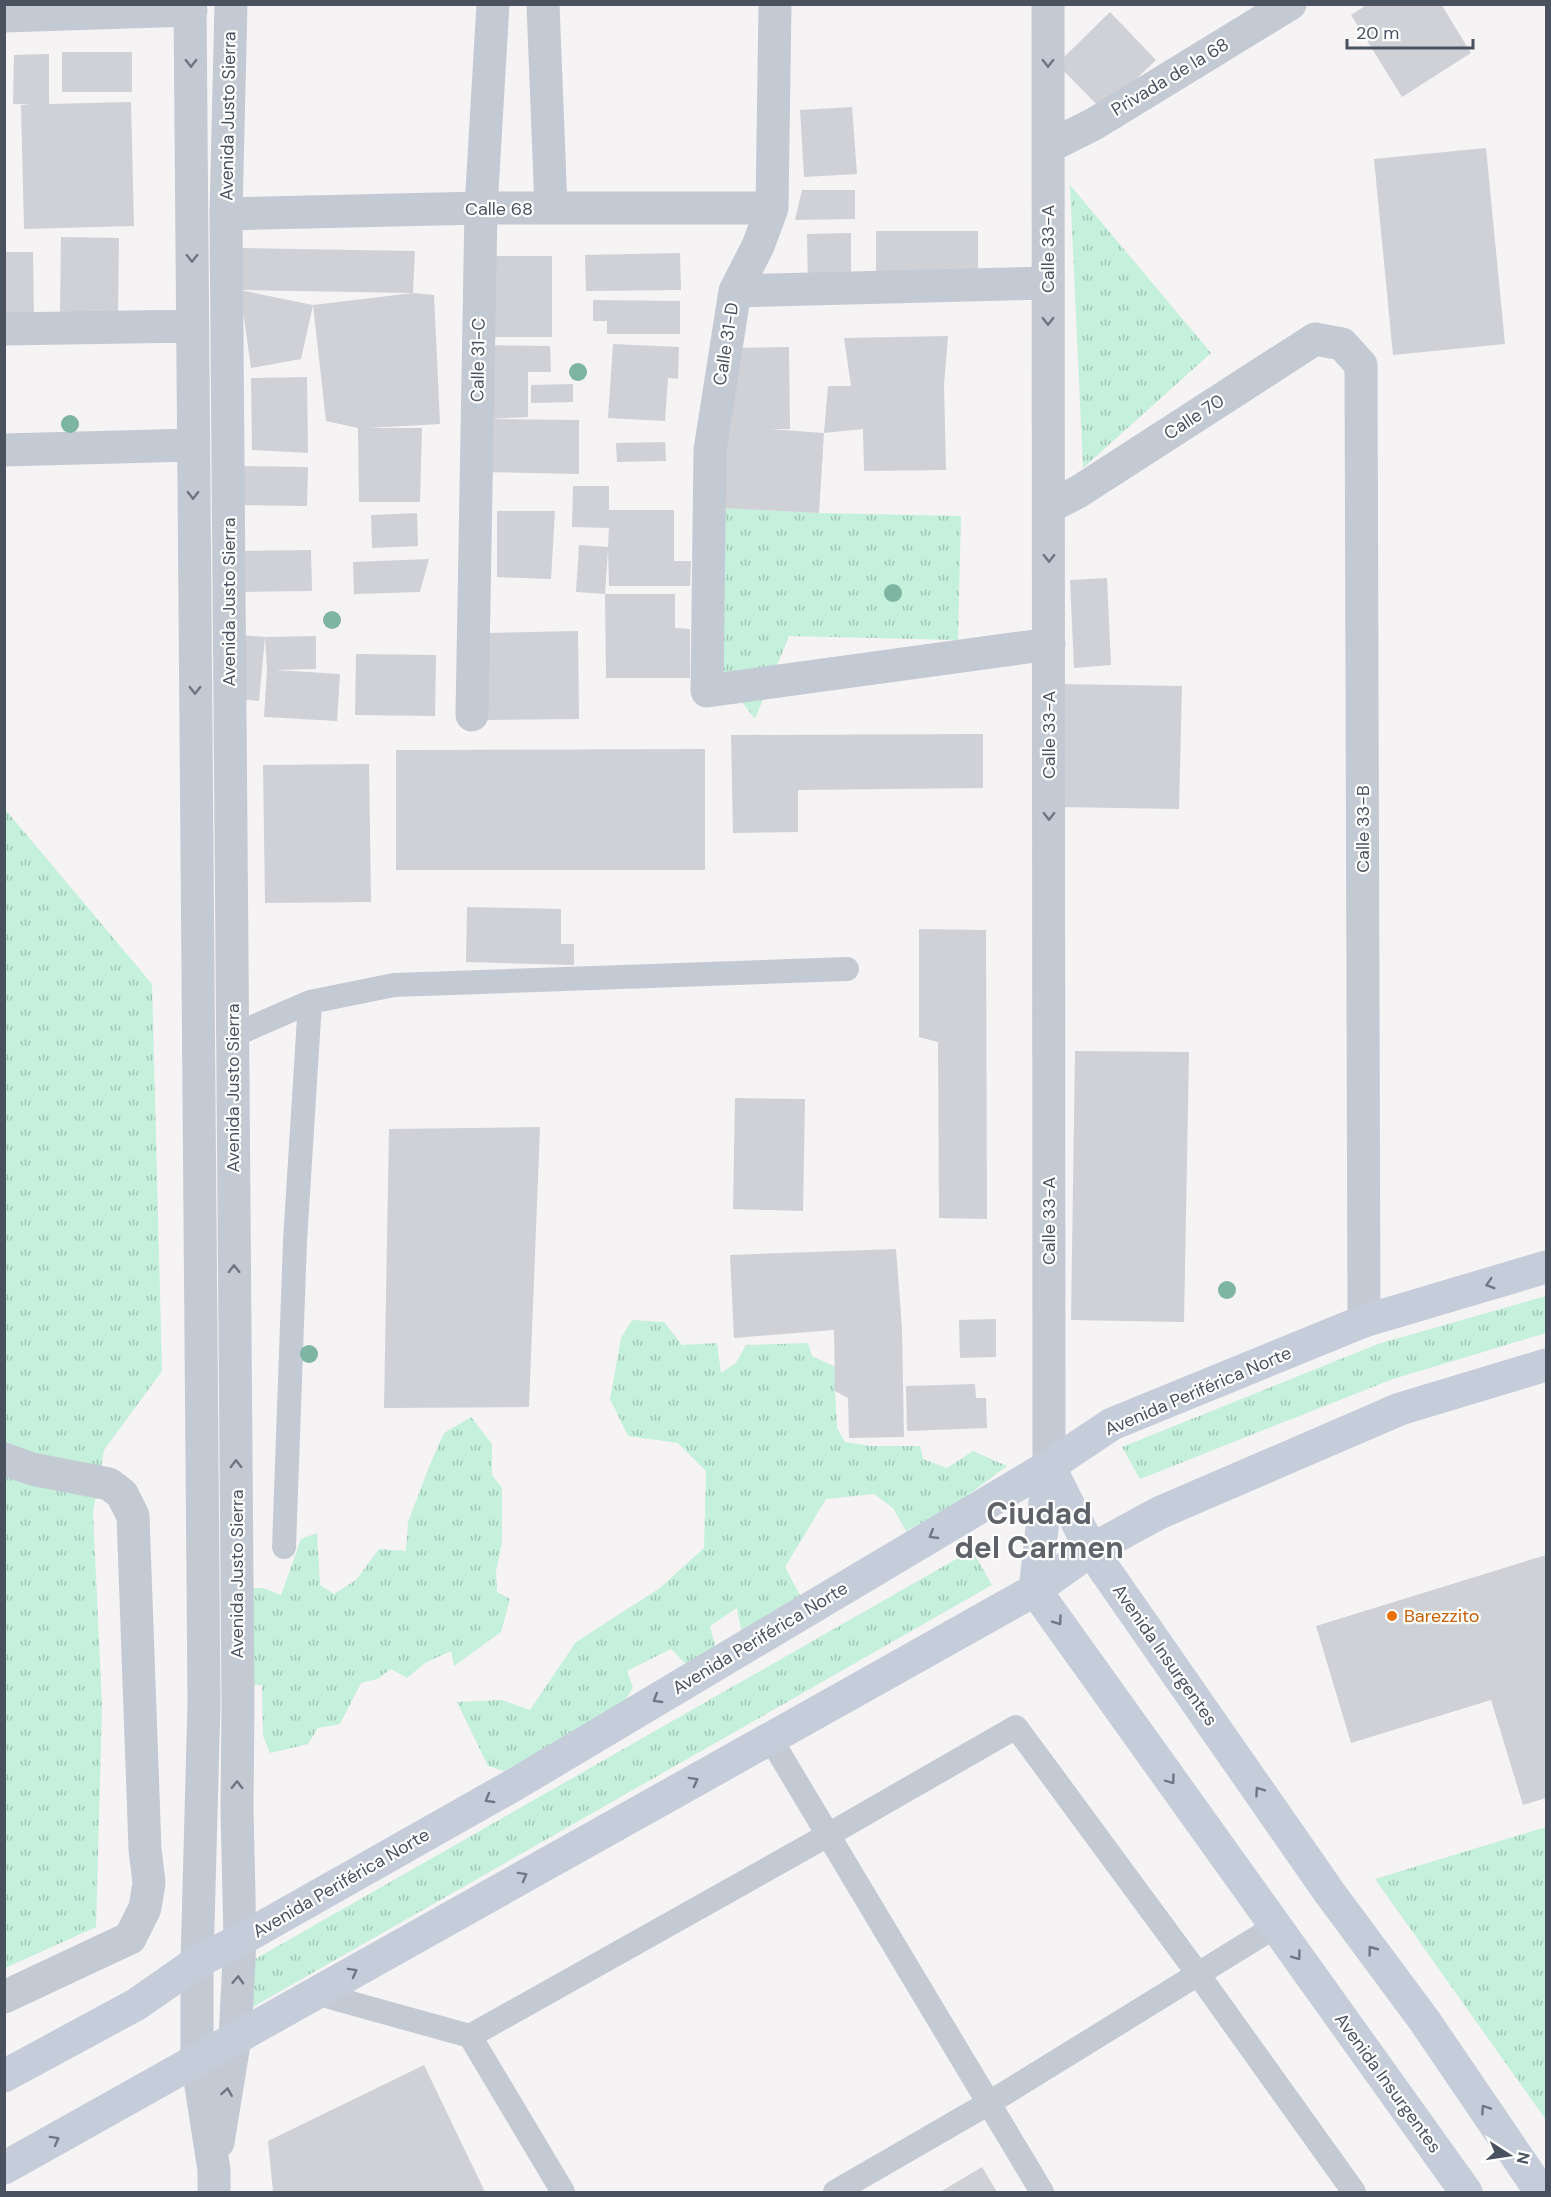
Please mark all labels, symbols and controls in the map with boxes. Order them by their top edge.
scale bar [1347,12,1473,50]
text: 20 m [1356,21,1399,45]
street label: Avenida Justo Sierra [215,31,241,201]
street label: Privada de la 68 [1107,32,1233,122]
one-way arrow [185,58,197,67]
one-way arrow [1042,58,1054,67]
street label: Calle 68 [465,197,533,221]
street label: Calle 33-A [1036,205,1060,293]
one-way arrow [186,253,198,262]
street label: Calle 31-D [708,301,744,387]
one-way arrow [1042,316,1054,325]
street label: Calle 31-C [465,318,491,402]
street label: Calle 70 [1159,389,1229,445]
one-way arrow [187,490,200,499]
street label: Avenida Justo Sierra [217,517,241,687]
one-way arrow [1043,553,1055,562]
one-way arrow [189,685,201,694]
street label: Calle 33-A [1037,691,1061,779]
street label: Calle 33-B [1351,785,1375,873]
one-way arrow [1043,811,1055,820]
street label: Avenida Justo Sierra [221,1003,245,1173]
street label: Calle 33-A [1037,1177,1061,1265]
one-way arrow [228,1264,240,1273]
one-way arrow [1485,1277,1496,1289]
street label: Avenida Periférica Norte [1101,1341,1295,1441]
one-way arrow [230,1459,242,1468]
street label: Avenida Justo Sierra [225,1489,249,1659]
district label: Ciudad del Carmen [954,1494,1124,1567]
one-way arrow [929,1528,939,1539]
street label: Avenida Periférica Norte [668,1576,852,1700]
street label: Avenida Insurgentes [1107,1580,1223,1730]
place label: Barezzito [1404,1604,1479,1628]
marker: Barezzito [1385,1609,1399,1623]
one-way arrow [1051,1615,1062,1626]
one-way arrow [653,1692,663,1704]
one-way arrow [1164,1773,1175,1784]
one-way arrow [687,1777,698,1788]
one-way arrow [231,1780,243,1789]
one-way arrow [1255,1787,1266,1798]
one-way arrow [485,1792,495,1803]
street label: Avenida Periférica Norte [248,1822,434,1944]
one-way arrow [517,1872,528,1883]
one-way arrow [1369,1946,1380,1957]
one-way arrow [1290,1949,1301,1960]
one-way arrow [347,1967,357,1979]
one-way arrow [232,1975,245,1984]
street label: Avenida Insurgentes [1329,2008,1447,2158]
one-way arrow [220,2087,232,2096]
one-way arrow [1481,2105,1492,2116]
north arrow [1479,2125,1539,2185]
one-way arrow [49,2135,60,2147]
text: N [1512,2150,1535,2166]

